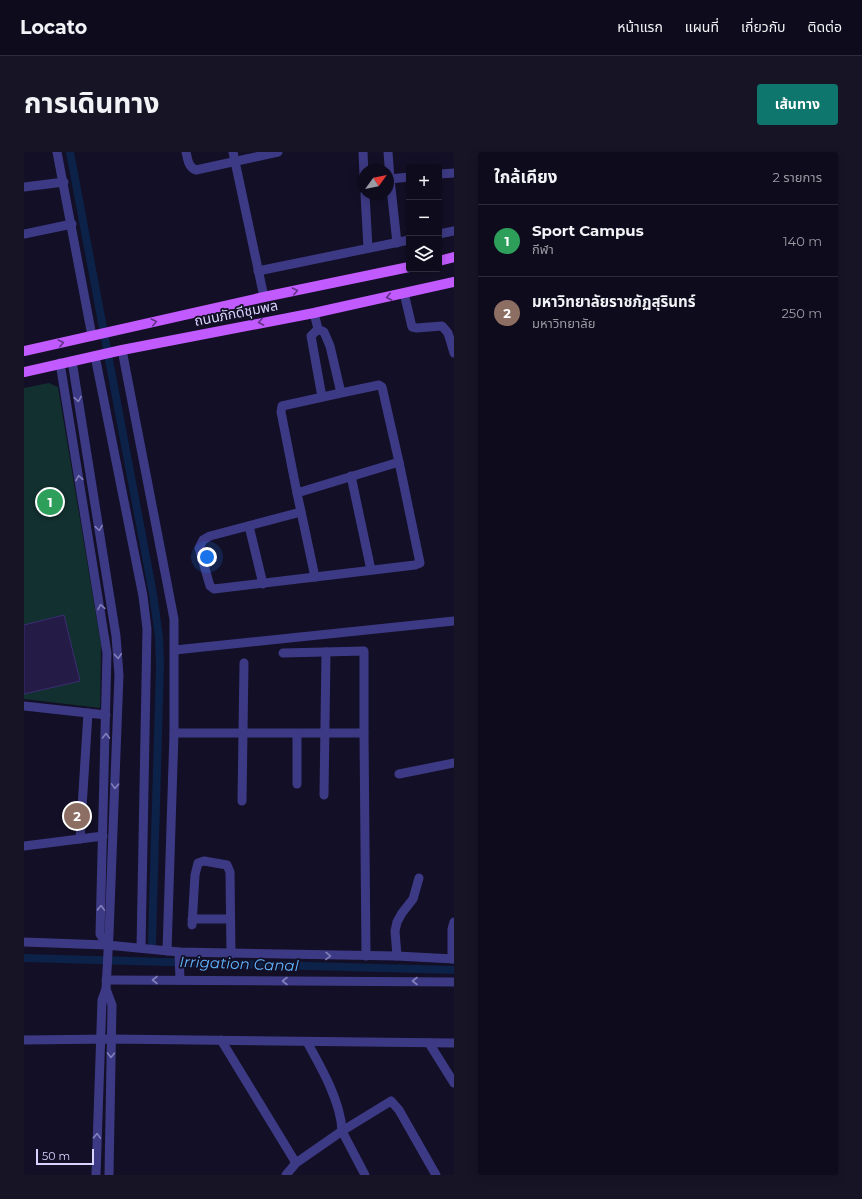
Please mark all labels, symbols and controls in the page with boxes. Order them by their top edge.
text: Locato [20,16,87,39]
text: หน้าแรก [617,18,663,36]
text: แผนที่ [685,18,719,36]
text: เกี่ยวกับ [741,18,786,36]
text: ติดต่อ [808,18,842,36]
button: เส้นทาง [757,84,838,125]
text: การเดินทาง [24,86,159,120]
north arrow [358,164,394,200]
map controls [406,164,442,272]
button: + [406,164,442,200]
text: ใกล้เคียง [494,167,557,187]
text: 2 รายการ [772,169,822,185]
button: − [406,200,442,236]
text: Sport Campus [532,221,644,240]
text: 1 [504,233,510,249]
text: 140 m [783,233,822,249]
button: layers [406,236,442,272]
text: กีฬา [532,241,554,257]
one-way arrow [291,287,298,295]
one-way arrow [385,292,392,300]
text: มหาวิทยาลัยราชภัฏสุรินทร์ [532,292,695,311]
street label: ถนนภักดีชุมพล [193,296,279,330]
text: 2 [503,305,511,321]
text: 250 m [781,305,822,321]
text: มหาวิทยาลัย [532,315,595,331]
one-way arrow [151,318,157,326]
one-way arrow [258,318,264,326]
one-way arrow [58,339,64,347]
one-way arrow [73,396,82,402]
one-way arrow [75,475,84,482]
pin: 1 [37,487,63,517]
one-way arrow [94,525,103,531]
your location [197,547,217,567]
one-way arrow [97,604,105,610]
one-way arrow [113,653,122,659]
one-way arrow [102,733,110,739]
one-way arrow [110,783,119,789]
pin: 2 [64,801,90,831]
one-way arrow [97,905,105,911]
water label: Irrigation Canal [179,952,299,975]
one-way arrow [325,952,331,960]
one-way arrow [152,976,158,984]
one-way arrow [282,977,288,985]
one-way arrow [412,977,418,985]
one-way arrow [107,1052,115,1058]
one-way arrow [93,1133,102,1139]
scale bar [36,1147,94,1166]
text: 50 m [42,1149,70,1163]

